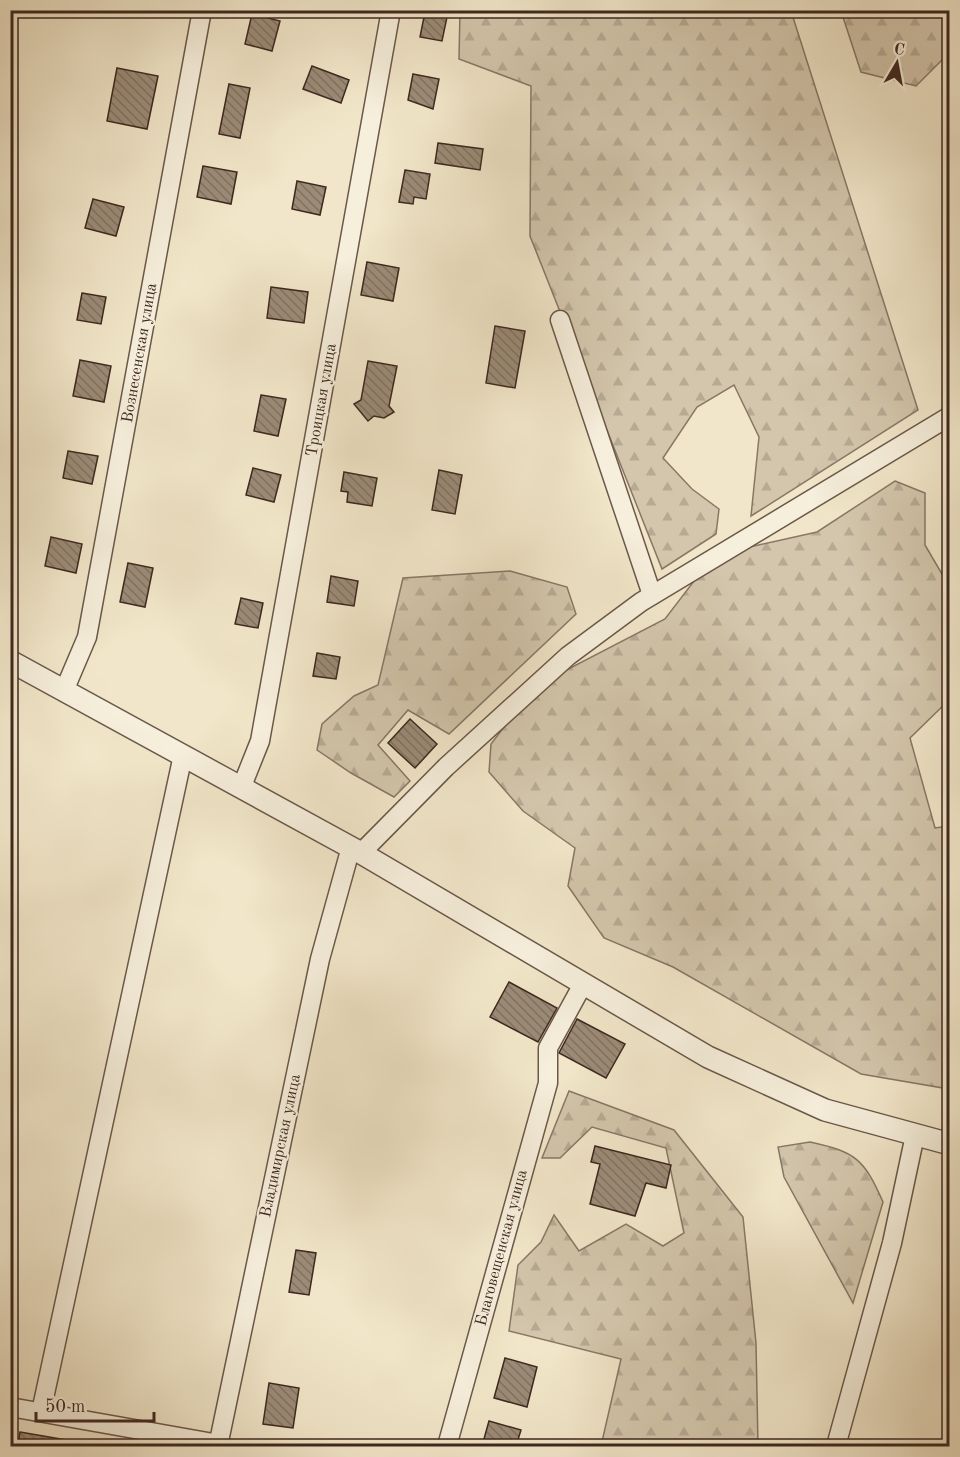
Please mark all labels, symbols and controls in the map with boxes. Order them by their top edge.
north arrow [867,33,927,93]
text: С [893,41,906,59]
street label: Вознесенская улица [120,282,160,424]
street label: Троицкая улица [304,342,340,458]
street label: Владимирская улица [258,1073,304,1219]
street label: Благовещенская улица [473,1168,531,1328]
scale bar [36,1385,154,1423]
text: 50 m [45,1398,85,1416]

